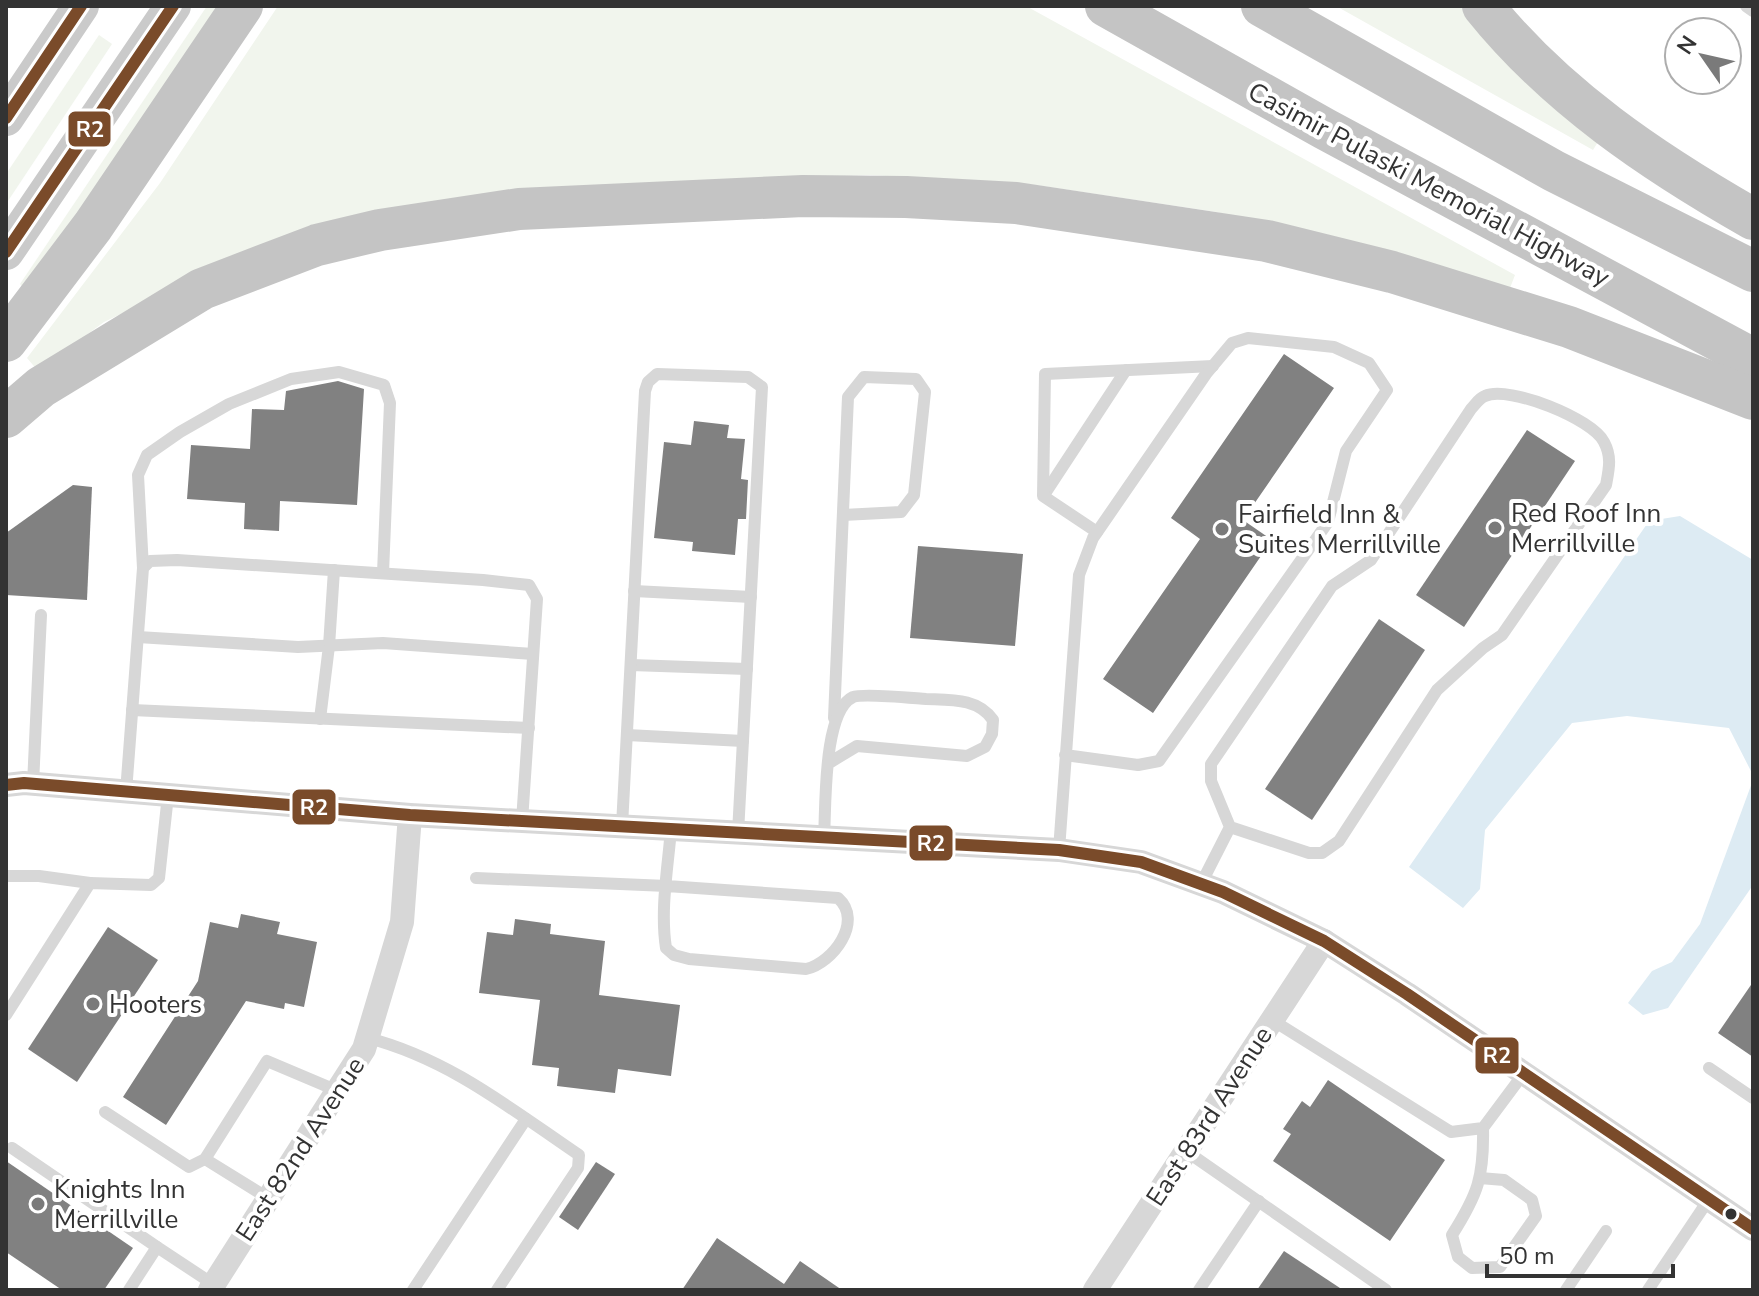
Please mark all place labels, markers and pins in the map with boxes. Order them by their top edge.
place label: Red Roof Inn Merrillville [1511,496,1661,561]
place label: Fairfield Inn & Suites Merrillville [1238,497,1441,562]
marker: Red Roof Inn Merrillville [1486,519,1504,537]
marker: Fairfield Inn & Suites Merrillville [1213,520,1231,538]
place label: Hooters [109,987,202,1022]
marker: Hooters [84,995,102,1013]
place label: Knights Inn Merrillville [54,1172,186,1237]
marker: Knights Inn Merrillville [29,1195,47,1213]
unlabelled marker [1723,1206,1739,1222]

